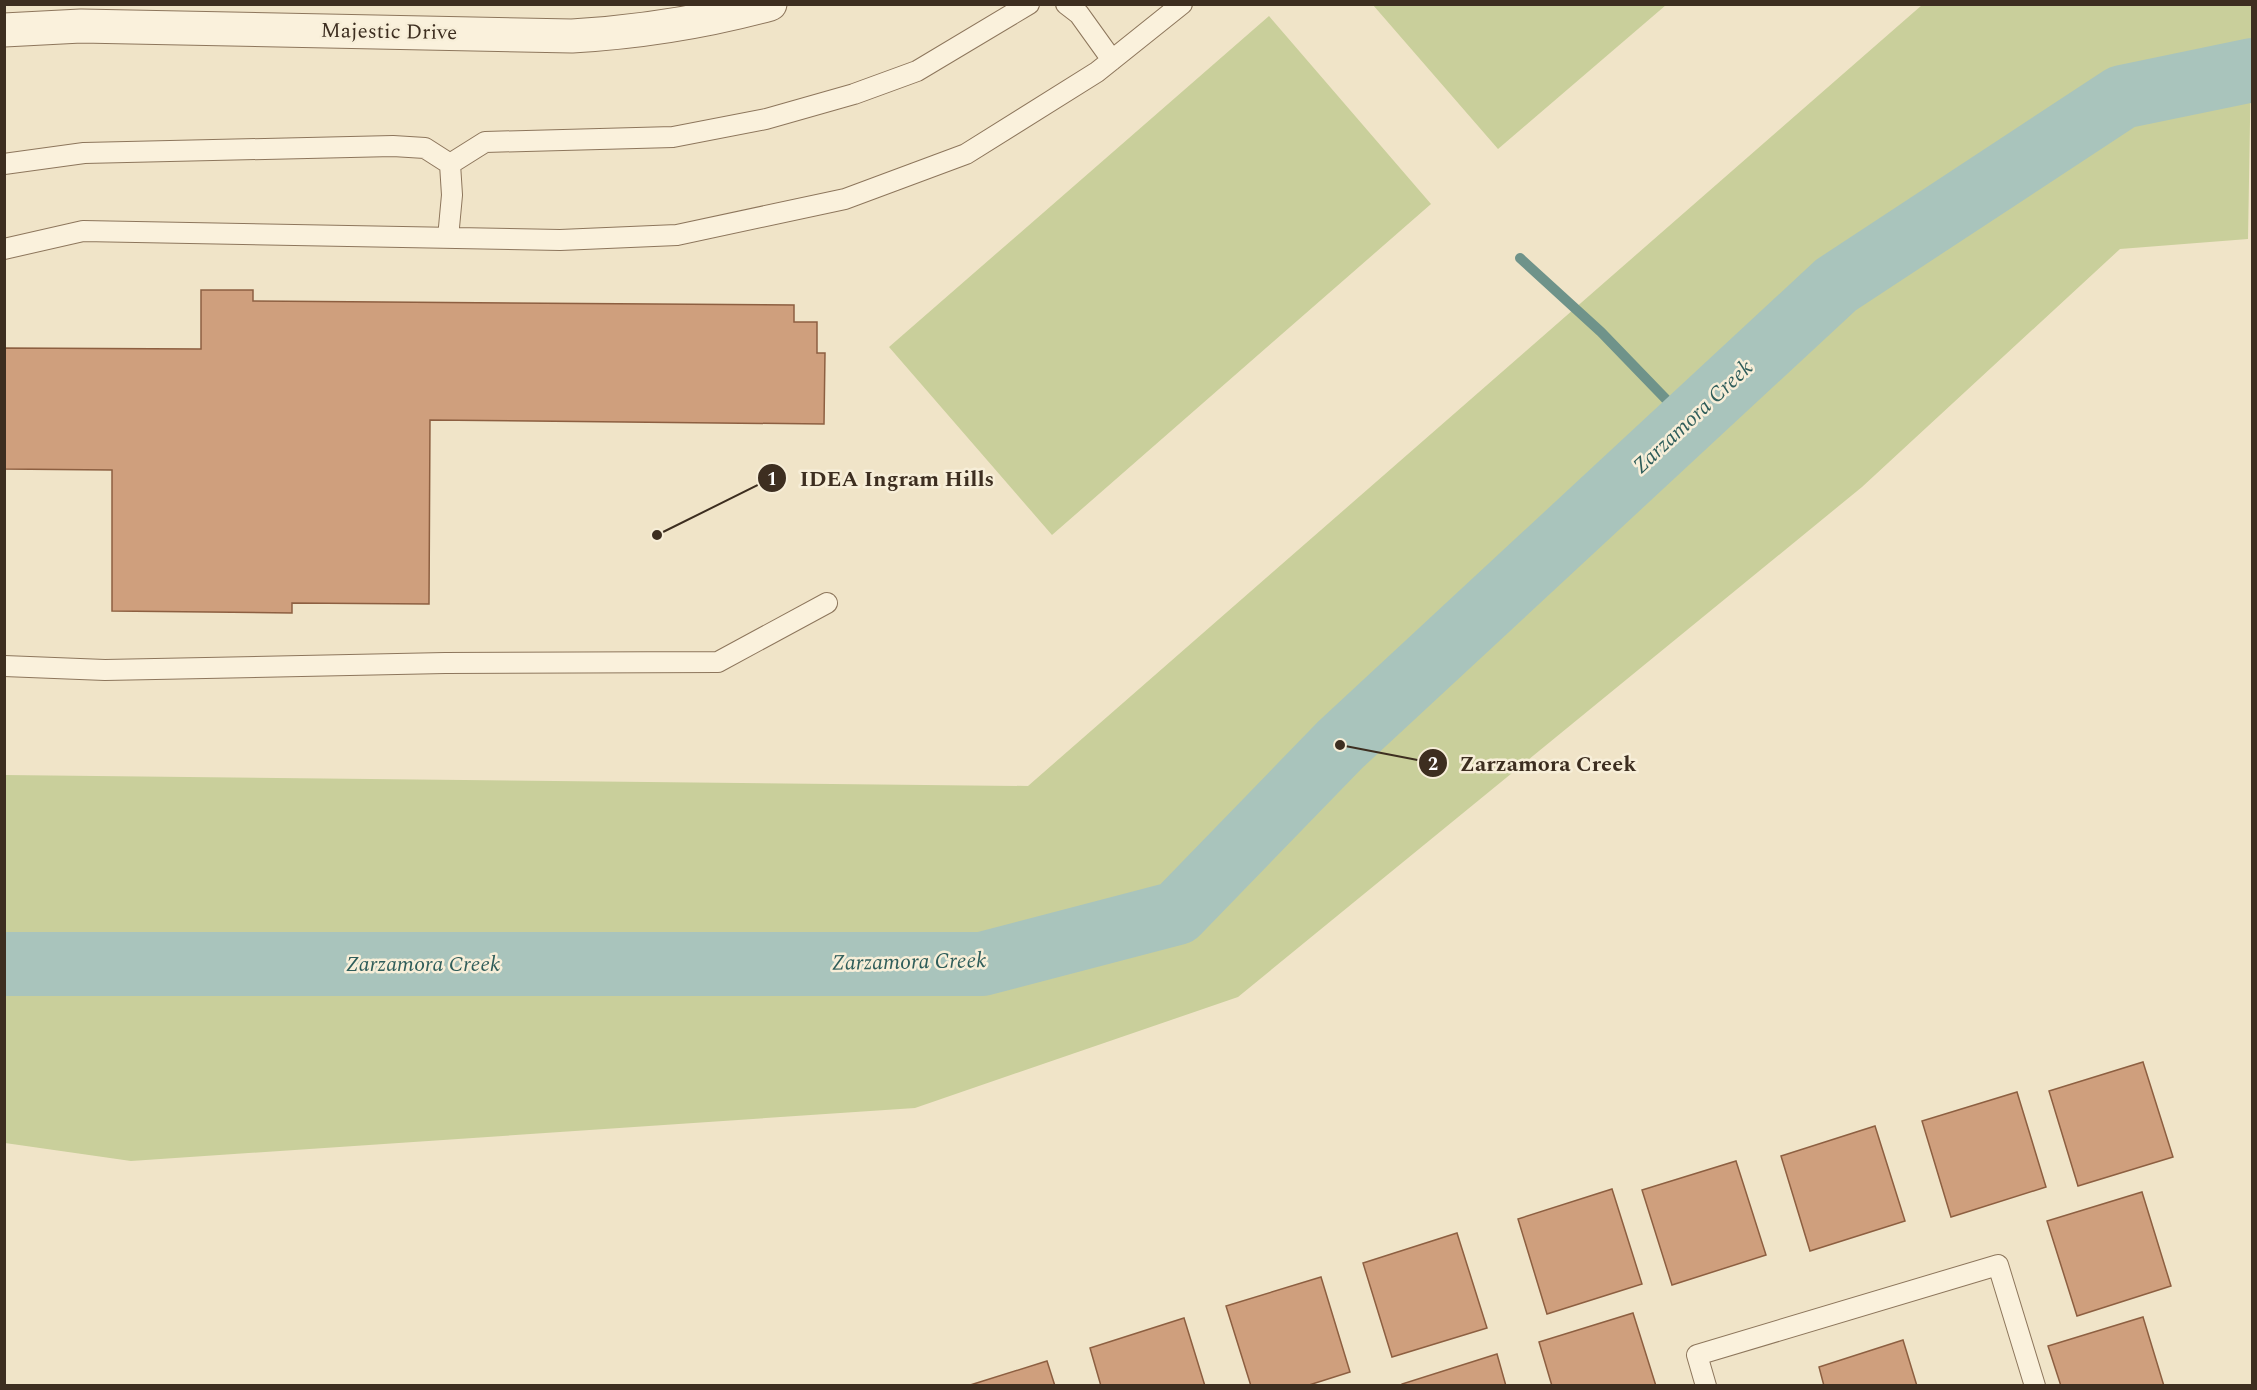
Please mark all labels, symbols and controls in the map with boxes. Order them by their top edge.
street label: Majestic Drive [320,15,458,49]
water label: Zarzamora Creek [1625,352,1761,482]
callout: IDEA Ingram Hills [757,458,1006,498]
text: IDEA Ingram Hills [800,463,994,496]
text: 1 [767,466,777,493]
callout: Zarzamora Creek [1418,743,1649,783]
text: Zarzamora Creek [1460,748,1637,781]
text: 2 [1428,751,1438,778]
water label: Zarzamora Creek [831,944,987,980]
water label: Zarzamora Creek [346,948,500,981]

